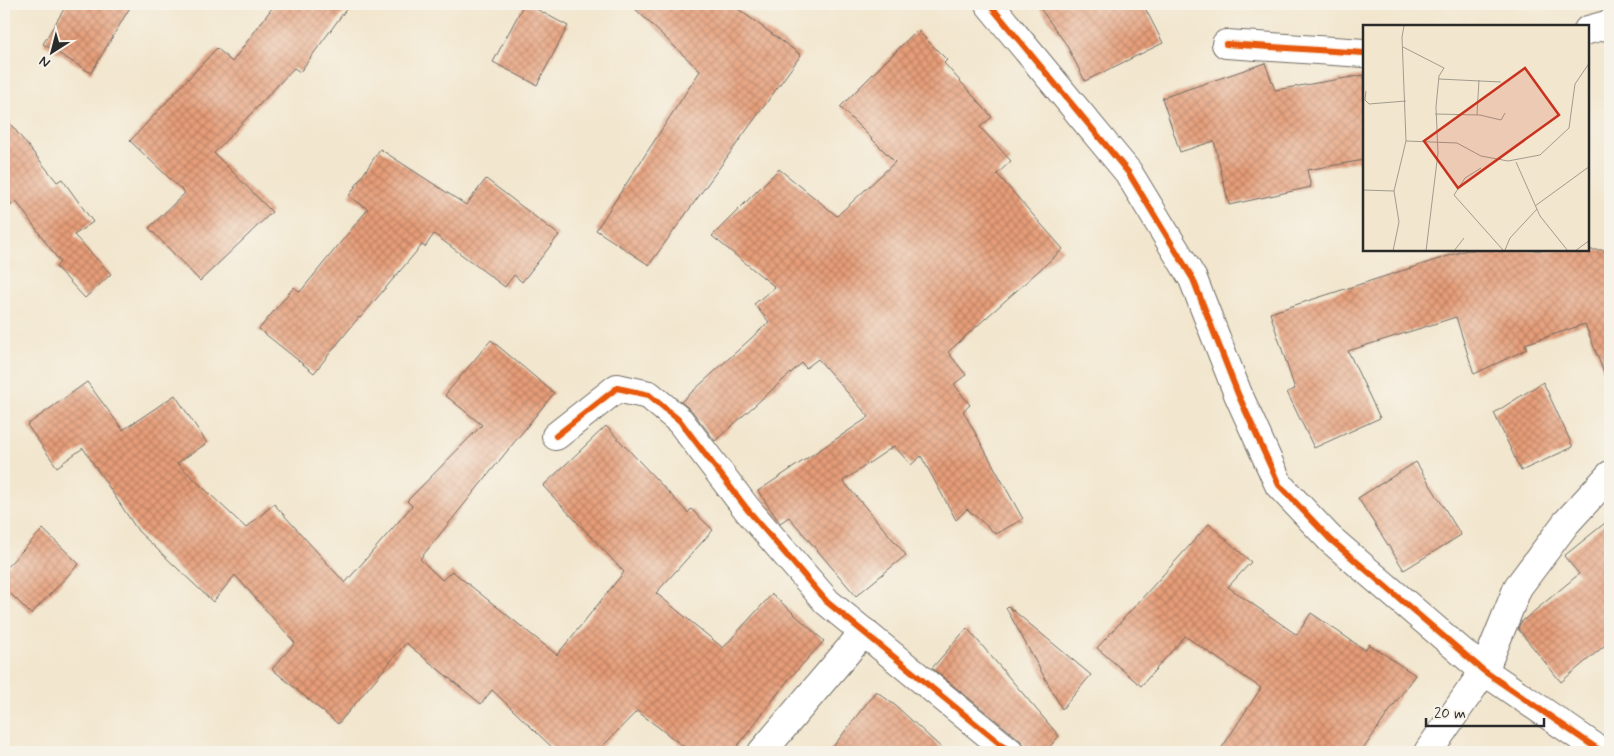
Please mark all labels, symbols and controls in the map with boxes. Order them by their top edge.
inset map [1363,25,1589,251]
north arrow [28,28,78,78]
text: N [36,52,54,72]
scale bar [1426,696,1544,728]
text: 20 m [1434,704,1466,724]

